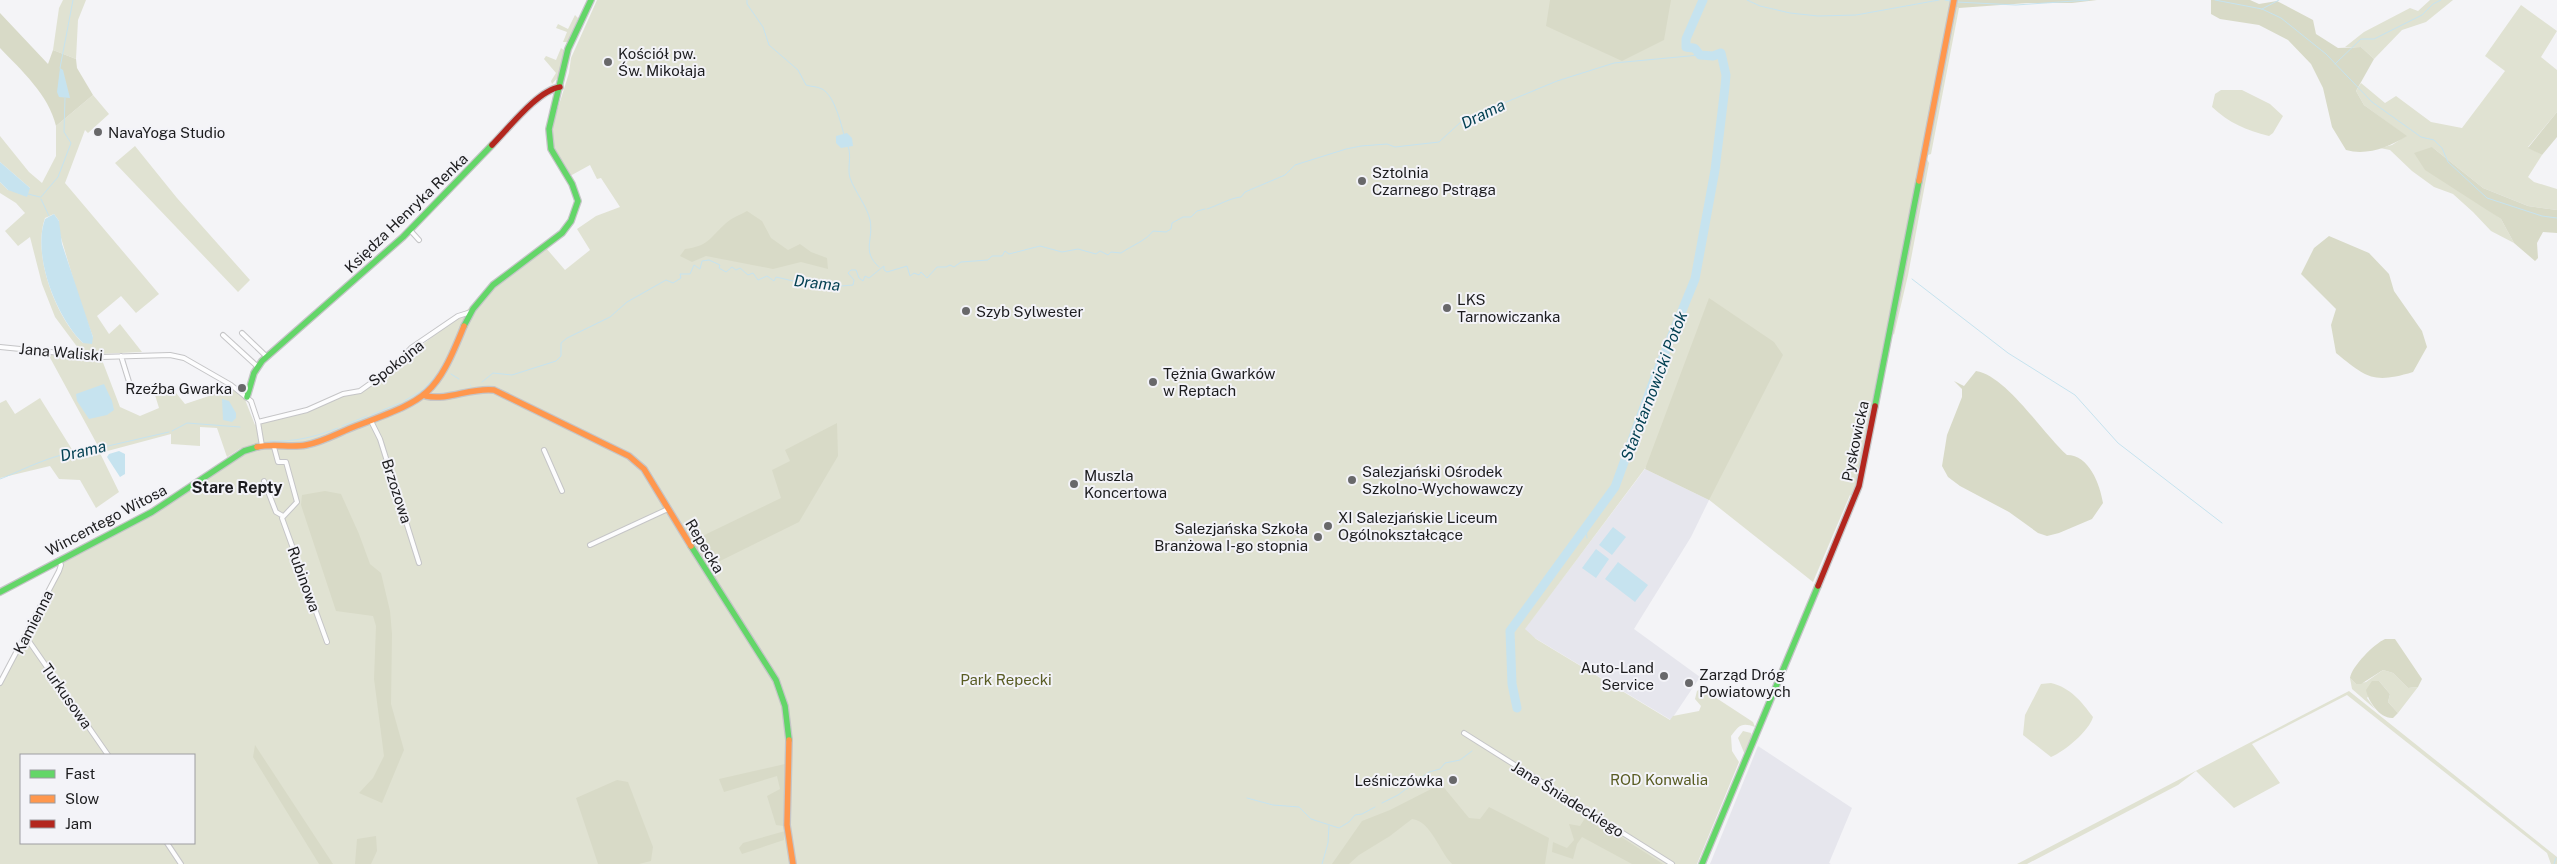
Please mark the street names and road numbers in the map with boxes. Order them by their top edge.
street label: Księdza Henryka Renka [341,150,471,276]
street label: Spokojna [365,336,427,390]
street label: Jana Waliski [18,340,104,364]
street label: Pyskowicka [1838,399,1872,483]
street label: Brzozowa [379,457,415,525]
street label: Wincentego Witosa [43,481,169,559]
street label: Repecka [682,516,728,576]
street label: Rubinowa [284,544,324,614]
street label: Kamienna [10,587,56,657]
street label: Turkusowa [38,660,96,732]
street label: Jana Śniadeckiego [1509,757,1628,840]

